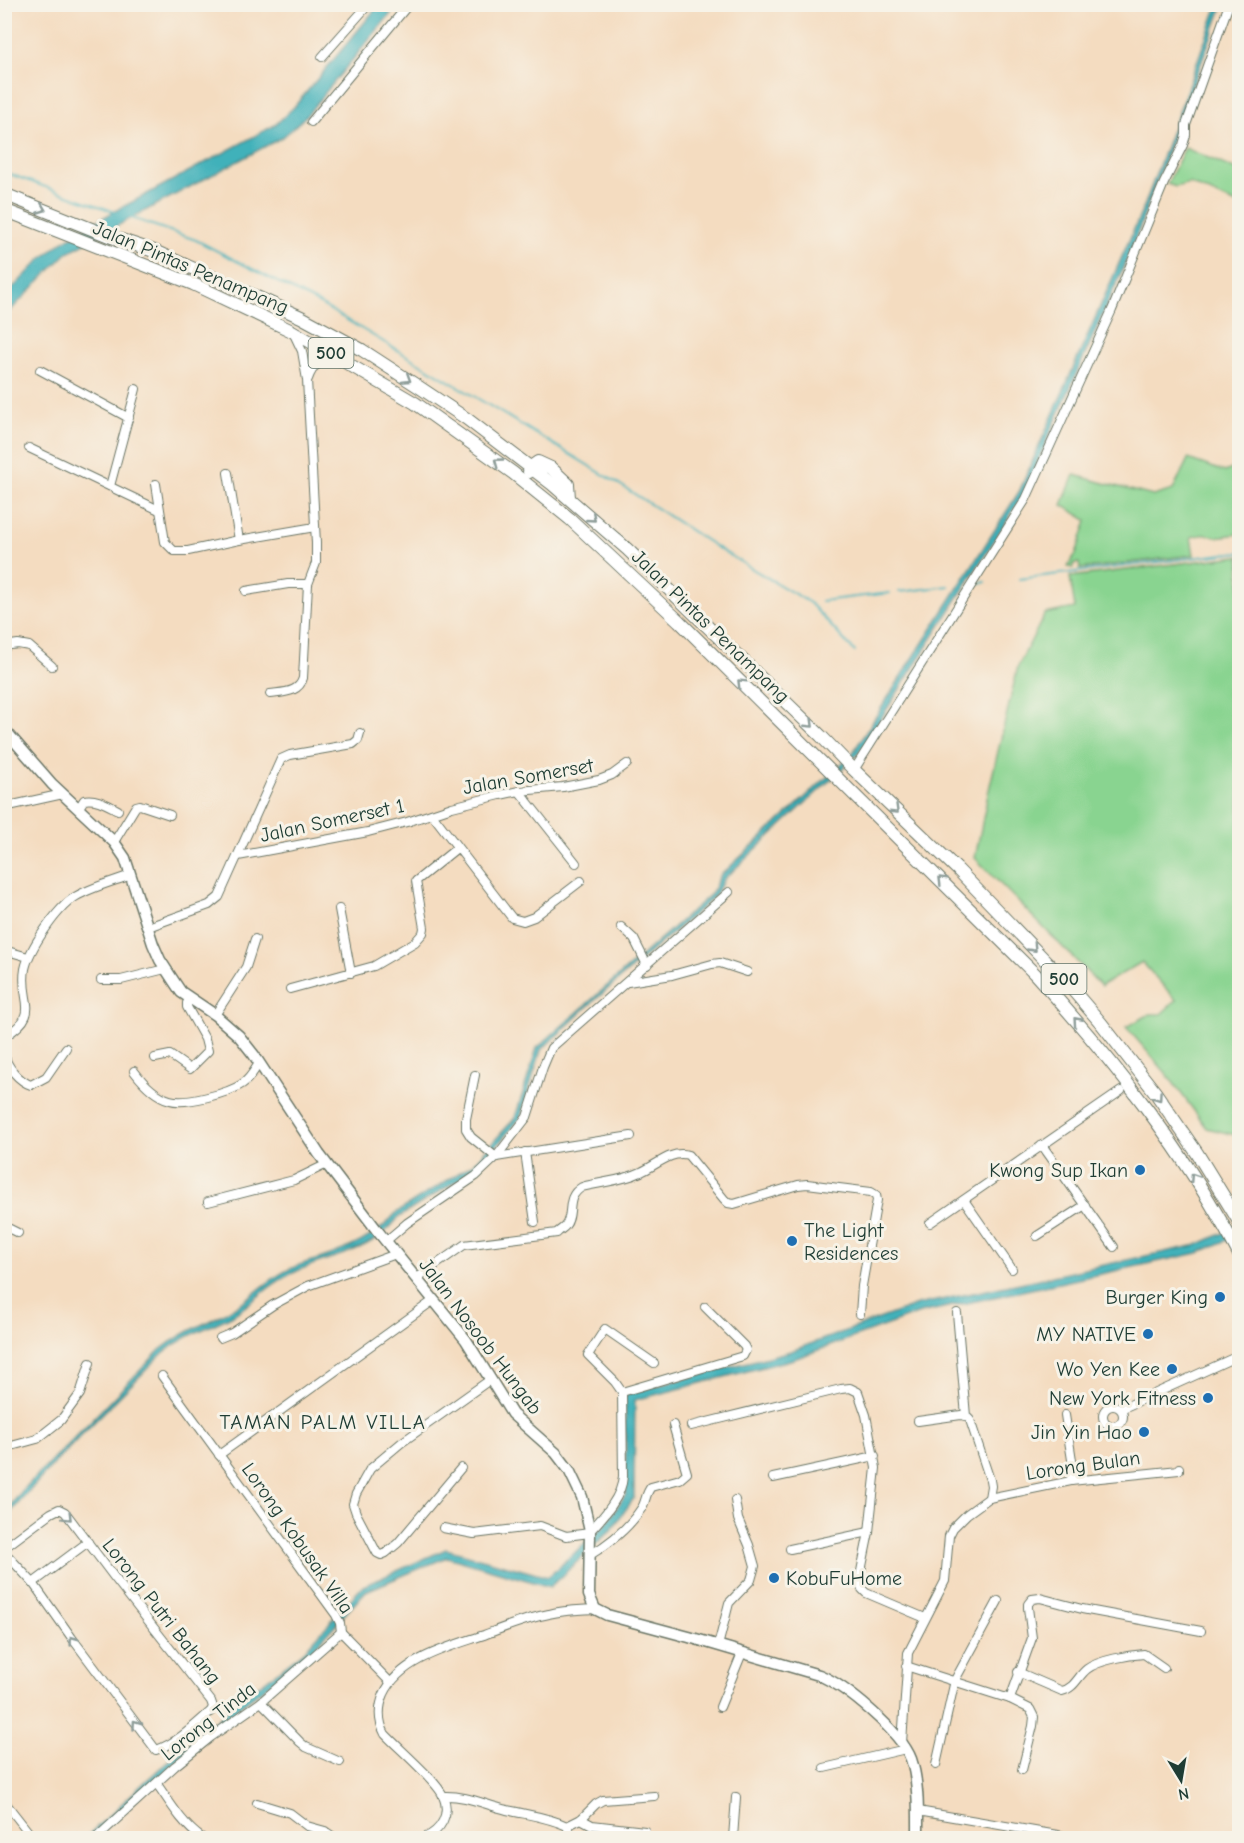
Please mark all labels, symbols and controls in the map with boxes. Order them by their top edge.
one-way arrow [36,202,47,214]
street label: Jalan Pintas Penampang [90,216,292,319]
road number: 500 [308,338,354,368]
one-way arrow [400,372,411,383]
one-way arrow [494,458,505,469]
one-way arrow [585,511,596,522]
street label: Jalan Pintas Penampang [627,545,794,708]
one-way arrow [738,679,748,690]
one-way arrow [802,717,813,728]
street label: Jalan Somerset [461,753,596,799]
street label: Jalan Somerset 1 [258,794,406,847]
one-way arrow [889,803,899,814]
one-way arrow [939,877,950,888]
one-way arrow [1026,941,1037,951]
road number: 500 [1042,964,1086,994]
one-way arrow [1073,1017,1084,1027]
one-way arrow [1151,1090,1162,1101]
place label: Kwong Sup Ikan [989,1159,1128,1182]
marker: Kwong Sup Ikan [1133,1163,1147,1177]
one-way arrow [1189,1173,1201,1183]
place label: The Light Residences [804,1219,898,1265]
marker: The Light Residences [785,1234,799,1248]
street label: Jalan Nosoob Hungab [414,1254,547,1419]
place label: Burger King [1105,1286,1208,1309]
marker: Burger King [1213,1290,1227,1304]
place label: MY NATIVE [1036,1323,1136,1346]
marker: MY NATIVE [1141,1327,1155,1341]
place label: Wo Yen Kee [1057,1358,1160,1381]
marker: Wo Yen Kee [1165,1362,1179,1376]
place label: New York Fitness [1049,1387,1196,1410]
marker: New York Fitness [1201,1391,1215,1405]
district label: TAMAN PALM VILLA [220,1410,426,1434]
place label: Jin Yin Hao [1031,1421,1132,1444]
marker: Jin Yin Hao [1137,1425,1151,1439]
street label: Lorong Bulan [1024,1446,1142,1485]
street label: Lorong Kobusak Villa [237,1458,358,1618]
one-way arrow [60,1510,71,1521]
street label: Lorong Putri Bahang [98,1534,226,1689]
place label: KobuFuHome [786,1567,902,1590]
marker: KobuFuHome [767,1571,781,1585]
one-way arrow [69,1636,80,1647]
street label: Lorong Tinda [156,1677,260,1765]
one-way arrow [132,1720,143,1731]
north arrow [1151,1750,1211,1810]
text: N [1177,1784,1191,1804]

